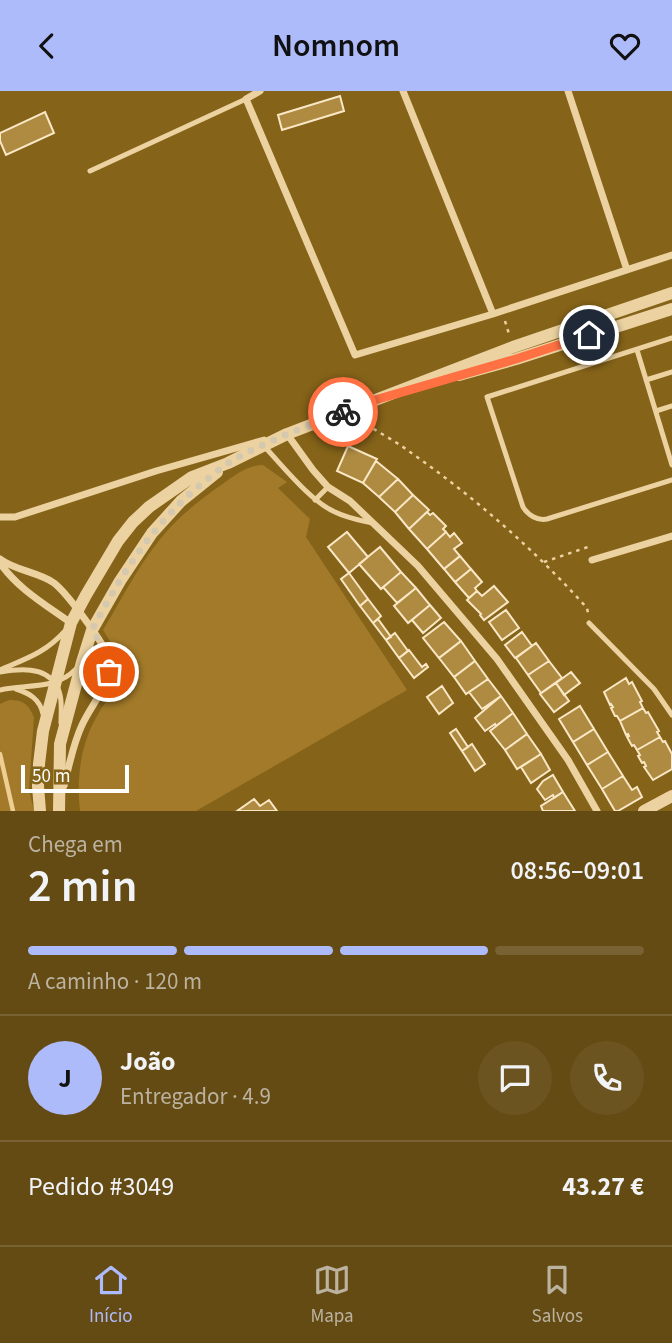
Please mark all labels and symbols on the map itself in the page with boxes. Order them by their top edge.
pin [559,305,619,365]
courier [308,377,378,447]
pin [79,642,139,702]
scale bar [21,762,130,794]

